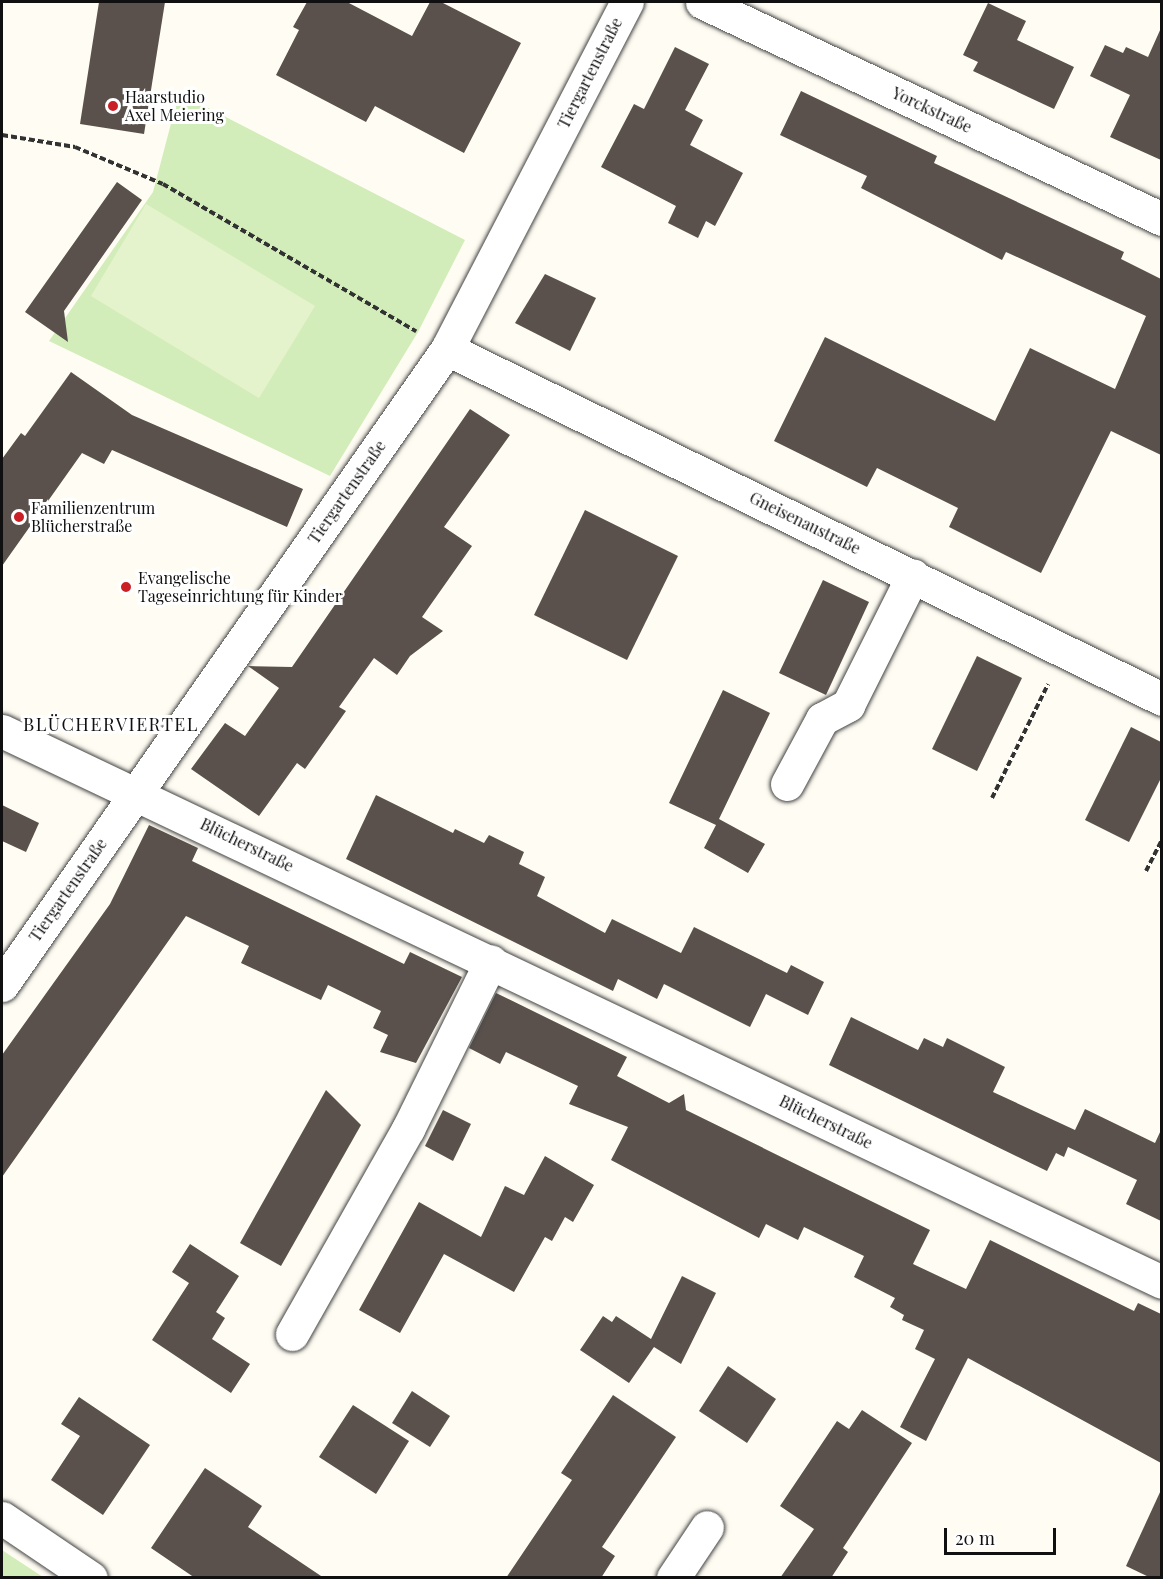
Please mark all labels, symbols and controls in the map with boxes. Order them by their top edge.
street label: Tiergartenstraße [554,14,626,132]
street label: Yorckstraße [889,83,975,137]
place label: Haarstudio Axel Meiering [125,87,224,125]
marker: Haarstudio Axel Meiering [106,99,120,113]
street label: Tiergartenstraße [304,437,390,547]
street label: Gneisenaustraße [746,488,864,558]
place label: Familienzentrum Blücherstraße [31,498,155,536]
marker: Familienzentrum Blücherstraße [12,510,26,524]
place label: Evangelische Tageseinrichtung für Kinder [138,568,342,606]
marker: Evangelische Tageseinrichtung für Kinder [119,580,133,594]
district label: BLÜCHERVIERTEL [23,713,199,735]
street label: Blücherstraße [197,814,297,876]
street label: Tiergartenstraße [25,835,111,945]
street label: Blücherstraße [776,1091,876,1153]
scale bar [947,1516,1060,1554]
text: 20 m [955,1526,995,1550]

